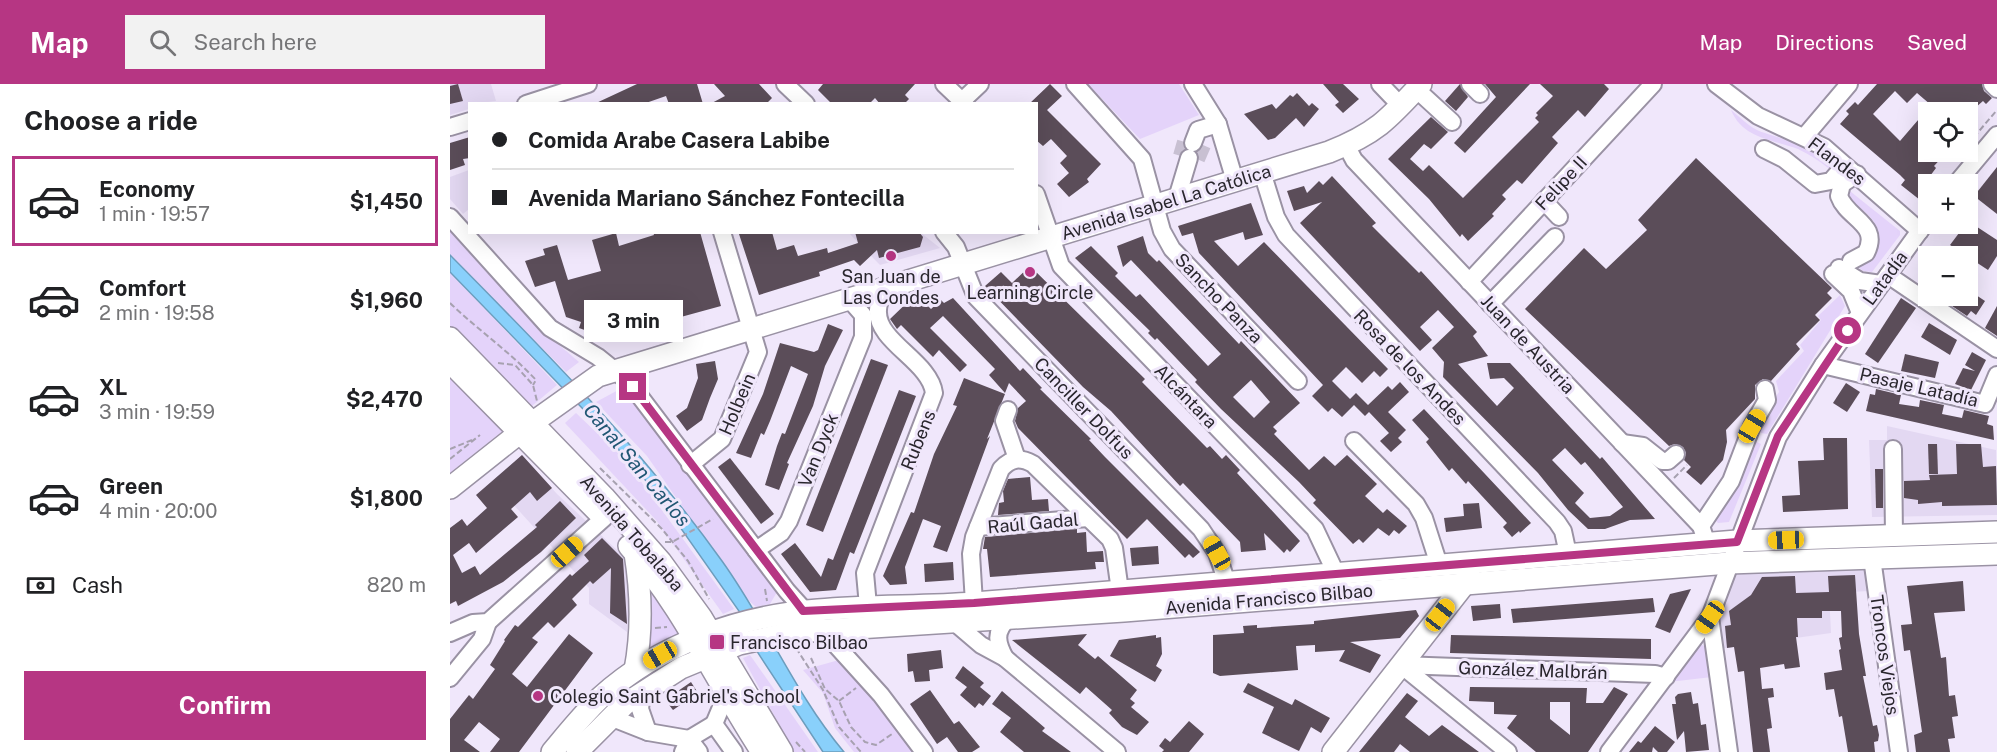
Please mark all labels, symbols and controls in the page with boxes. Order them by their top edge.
search box [125,15,545,69]
text: Map [30,26,89,59]
icon: search [146,26,179,59]
text: Search here [194,29,317,55]
text: Map [1700,30,1742,55]
text: Directions [1775,30,1874,55]
text: Saved [1907,30,1967,55]
map controls [1918,102,1978,306]
button: locate [1918,102,1978,162]
text: Choose a ride [24,104,198,136]
text: Comida Arabe Casera Labibe [528,127,830,153]
street label: Flandes [1804,133,1870,189]
street label: Felipe II [1531,152,1591,214]
street label: Avenida Isabel La Católica [1059,160,1273,244]
icon: car [27,174,81,228]
button: + [1918,174,1978,234]
text: Economy [99,176,195,202]
text: Avenida Mariano Sánchez Fontecilla [528,185,905,211]
text: $1,450 [349,188,423,214]
text: 1 min · 19:57 [99,202,210,226]
button: − [1918,246,1978,306]
street label: Latadía [1858,247,1912,309]
marker: San Juan de Las Condes [884,249,898,263]
street label: Sancho Panza [1171,249,1267,347]
marker: Learning Circle [1023,265,1037,279]
place label: San Juan de Las Condes [841,266,941,308]
icon: car [27,273,81,327]
text: Comfort [99,275,186,301]
place label: Learning Circle [967,282,1093,303]
text: $1,960 [349,287,423,313]
street label: Juan de Austria [1477,290,1579,398]
callout: 3 min [584,300,682,342]
text: 2 min · 19:58 [99,301,215,325]
street label: Rosa de los Andes [1350,305,1470,429]
text: 3 min [607,309,660,333]
route start [1834,317,1861,344]
street label: Canciller Dolfus [1030,353,1138,463]
street label: Alcántara [1150,360,1222,432]
street label: Pasaje Latadía [1858,363,1980,411]
street label: Holbein [715,370,759,438]
icon: car [27,372,81,426]
route end [619,373,646,400]
text: XL [99,374,127,400]
text: $2,470 [346,386,423,412]
water label: Canal San Carlos [578,398,696,532]
text: 3 min · 19:59 [99,400,215,424]
car [1735,406,1769,446]
street label: Rubens [896,407,940,473]
street label: Van Dyck [794,410,842,490]
icon: car [27,471,81,525]
street label: Avenida Tobalaba [576,471,688,595]
text: Green [99,473,163,499]
text: $1,800 [350,485,423,511]
text: 4 min · 20:00 [99,499,218,523]
street label: Raúl Gadal [986,509,1080,537]
car [1768,530,1804,550]
car [548,533,586,571]
car [1200,533,1234,573]
icon: cash [24,569,57,602]
text: Cash [72,572,123,598]
text: 820 m [367,573,426,597]
street label: Avenida Francisco Bilbao [1164,579,1374,619]
street label: Troncos Viejos [1866,594,1904,716]
car [1422,595,1458,635]
car [1692,597,1728,637]
place label: Francisco Bilbao [730,632,868,653]
marker: Francisco Bilbao [708,633,726,651]
car [640,638,680,672]
street label: González Malbrán [1458,657,1608,683]
button: Confirm [24,671,426,740]
place label: Colegio Saint Gabriel's School [550,686,800,707]
marker: Colegio Saint Gabriel's School [531,689,545,703]

